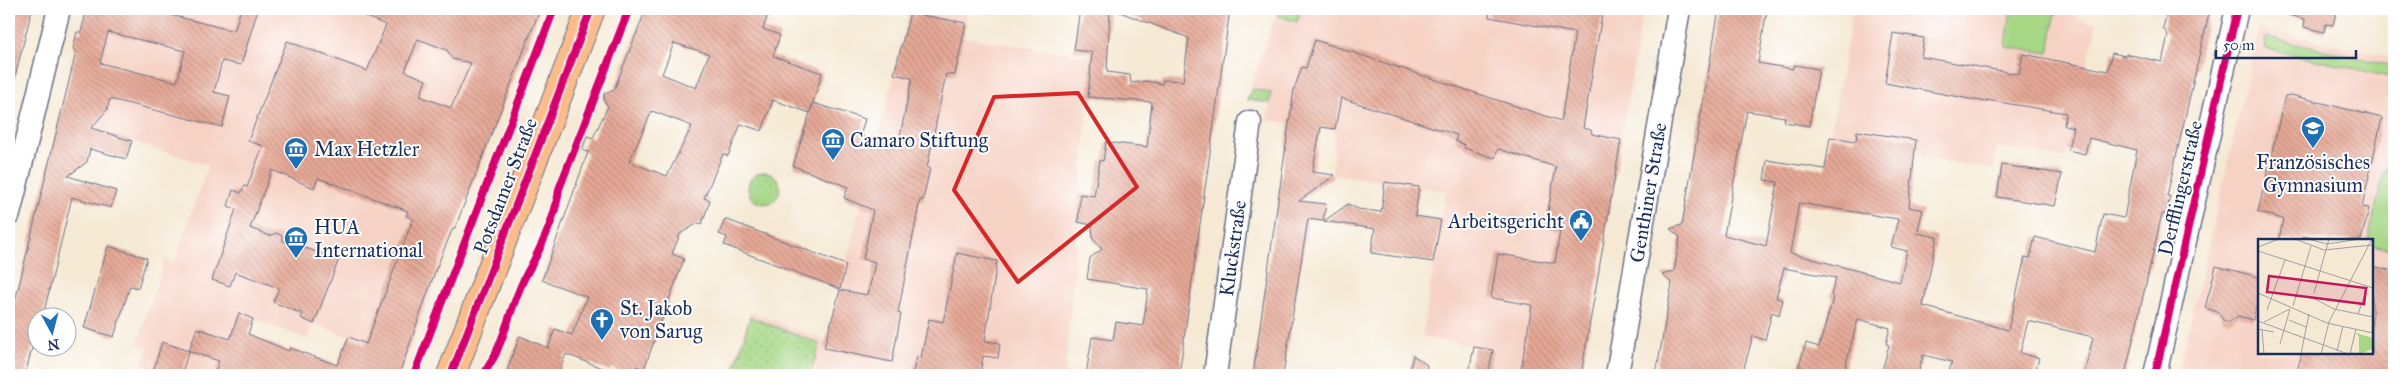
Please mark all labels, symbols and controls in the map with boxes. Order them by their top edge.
scale bar [2216,28,2356,60]
text: 50 m [2223,36,2255,54]
street label: Potsdamer Straße [468,114,542,258]
school or university icon: Französisches Gymnasium [2300,115,2326,149]
street label: Derfflingerstraße [2153,118,2208,258]
street label: Genthiner Straße [1624,121,1672,264]
museum icon: Camaro Stiftung [820,127,846,161]
place label: Camaro Stiftung [850,128,989,153]
museum icon: Max Hetzler [283,136,309,170]
place label: Max Hetzler [314,137,420,161]
place label: Französisches Gymnasium [2256,150,2370,197]
street label: Kluckstraße [1214,199,1251,298]
public building icon: Arbeitsgericht [1568,208,1594,242]
place label: Arbeitsgericht [1447,209,1564,234]
place label: HUA International [314,215,423,262]
museum icon: HUA International [283,225,309,259]
inset map [2258,239,2373,354]
place label: St. Jakob von Sarug [619,296,703,344]
north arrow [28,306,78,356]
church icon: St. Jakob von Sarug [589,307,615,341]
text: N [46,335,60,354]

